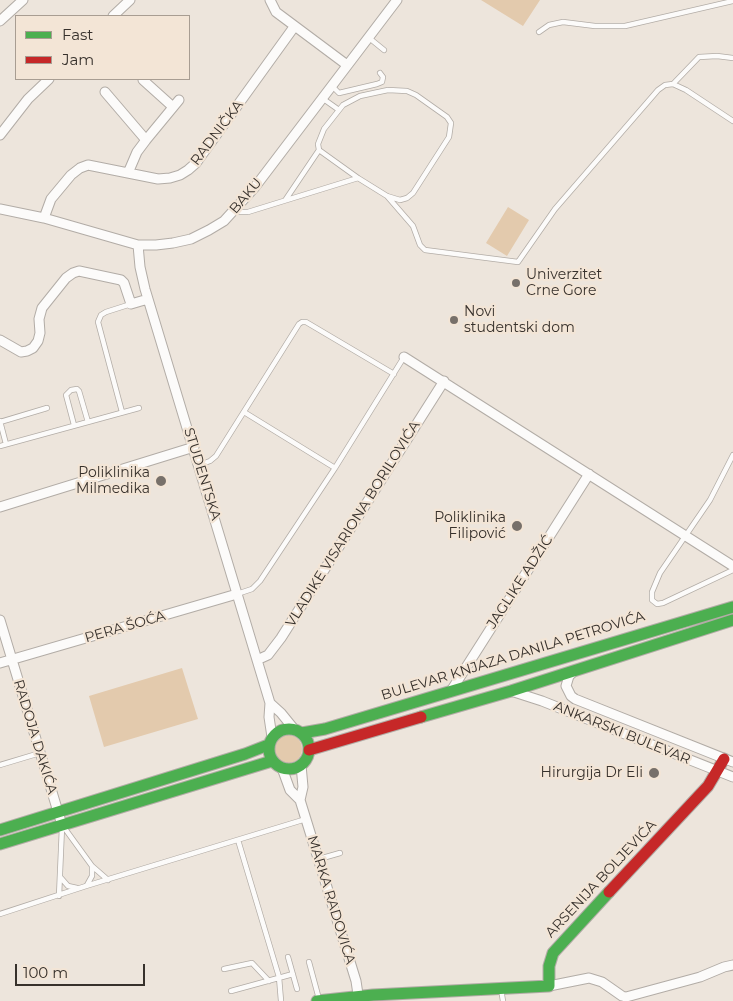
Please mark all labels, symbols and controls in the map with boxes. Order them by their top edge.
legend [15,15,190,80]
text: Fast [62,25,93,44]
text: Jam [62,50,94,69]
street label: RADNIČKA [187,97,247,169]
street label: BAKU [226,175,266,217]
place label: Univerzitet Crne Gore [526,267,602,300]
marker: Univerzitet Crne Gore [510,277,522,289]
place label: Novi studentski dom [464,304,575,336]
marker: Novi studentski dom [448,314,460,326]
street label: VLADIKE VISARIONA BORILOVIĆA [282,418,424,630]
street label: STUDENTSKA [180,426,224,522]
place label: Poliklinika Milmedika [76,465,150,498]
marker: Poliklinika Milmedika [154,474,168,488]
place label: Poliklinika Filipović [434,510,506,542]
marker: Poliklinika Filipović [510,519,524,533]
street label: JAGLIKE ADŽIĆ [484,532,556,632]
street label: PERA ŠOĆA [83,607,167,647]
street label: BULEVAR KNJAZA DANILA PETROVIĆA [379,608,647,704]
street label: RADOJA DAKIĆA [10,678,60,796]
street label: ANKARSKI BULEVAR [551,698,693,768]
place label: Hirurgija Dr Eli [541,765,643,781]
marker: Hirurgija Dr Eli [647,766,661,780]
street label: ARSENIJA BOLJEVIĆA [542,817,660,941]
street label: MARKA RADOVIĆA [303,834,359,966]
scale bar [18,954,148,986]
text: 100 m [23,963,68,982]

